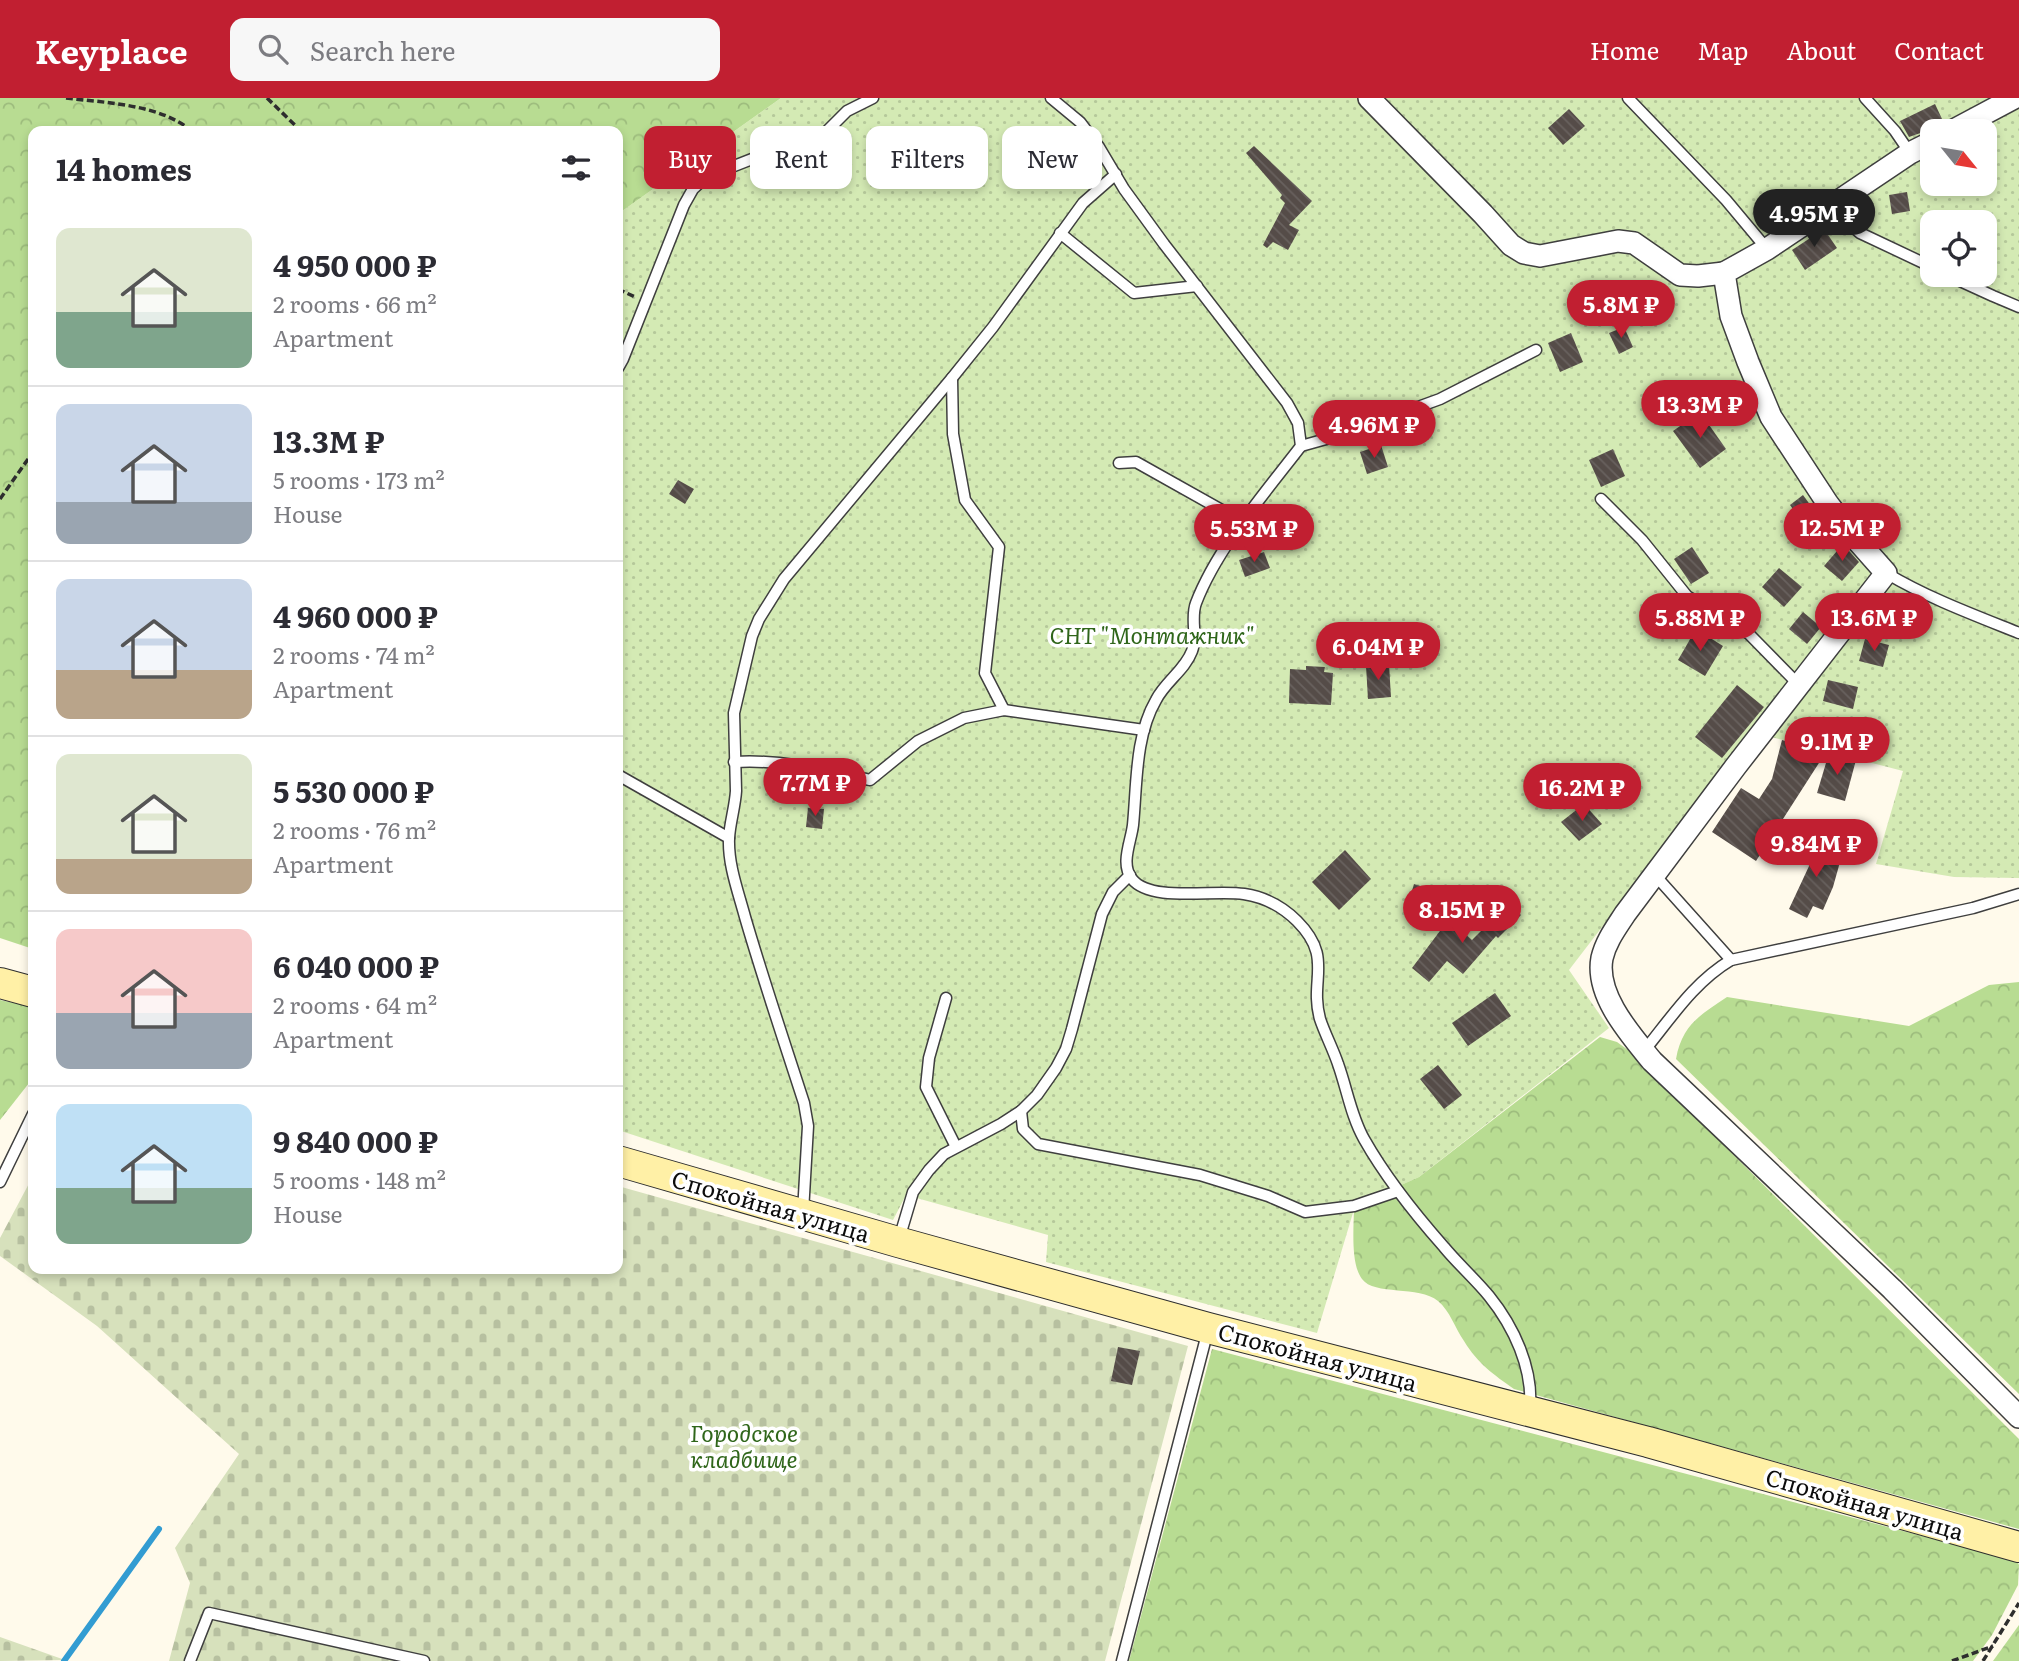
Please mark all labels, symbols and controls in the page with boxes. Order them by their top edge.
search box [230,18,720,81]
text: Keyplace [35,25,188,74]
icon: search [254,30,292,68]
text: Search here [310,30,456,69]
text: Home [1590,32,1659,67]
text: Map [1697,32,1748,67]
text: About [1786,32,1856,67]
text: Contact [1894,32,1984,67]
north arrow [1920,119,1997,196]
map controls [1920,119,1997,287]
chip: Buy [644,126,736,189]
chip: Rent [750,126,852,189]
chip: Filters [866,126,988,189]
chip: New [1002,126,1102,189]
text: 14 homes [56,146,192,190]
icon: filters [557,149,595,187]
pin: 4.95M ₽ [1749,190,1879,249]
text: 4.95M ₽ [1769,195,1859,229]
button: locate [1920,210,1997,287]
text: 4 950 000 ₽ [273,242,436,286]
icon: home [112,256,196,340]
pin: 5.8M ₽ [1564,280,1678,340]
text: 2 rooms · 66 m² [273,286,437,320]
text: 5.8M ₽ [1583,286,1659,320]
text: Apartment [273,320,393,354]
pin: 13.3M ₽ [1635,380,1765,440]
text: 13.3M ₽ [1657,386,1743,420]
pin: 4.96M ₽ [1309,400,1439,460]
text: 4.96M ₽ [1329,406,1419,440]
text: 13.3M ₽ [273,418,384,462]
icon: home [112,432,196,516]
text: 5 rooms · 173 m² [273,462,445,496]
text: House [273,496,342,530]
pin: 5.53M ₽ [1189,504,1319,564]
pin: 12.5M ₽ [1777,504,1907,563]
text: 12.5M ₽ [1800,509,1884,543]
text: 5.53M ₽ [1210,510,1298,544]
text: 4 960 000 ₽ [273,593,438,637]
pin: 5.88M ₽ [1635,594,1765,653]
pin: 13.6M ₽ [1809,594,1939,653]
text: 5.88M ₽ [1655,599,1745,633]
text: 13.6M ₽ [1831,599,1917,633]
icon: home [112,607,196,691]
park label: СНТ "Монтажник" [1049,617,1255,651]
pin: 6.04M ₽ [1313,622,1443,682]
text: 6.04M ₽ [1332,628,1424,662]
text: 2 rooms · 74 m² [273,637,435,671]
text: Apartment [273,671,393,705]
pin: 9.1M ₽ [1780,718,1894,777]
text: 9.1M ₽ [1801,723,1873,757]
pin: 7.7M ₽ [758,758,872,818]
text: 7.7M ₽ [779,764,851,798]
pin: 16.2M ₽ [1517,764,1647,823]
text: 5 530 000 ₽ [273,768,434,812]
text: 16.2M ₽ [1539,769,1625,803]
icon: home [112,782,196,866]
text: 2 rooms · 76 m² [273,812,436,846]
pin: 9.84M ₽ [1751,820,1881,879]
text: 9.84M ₽ [1771,825,1861,859]
text: Apartment [273,846,393,880]
pin: 8.15M ₽ [1397,886,1527,945]
text: 8.15M ₽ [1419,891,1505,925]
text: 6 040 000 ₽ [273,943,439,987]
icon: home [112,957,196,1041]
text: 2 rooms · 64 m² [273,987,437,1021]
text: Apartment [273,1021,393,1055]
text: 9 840 000 ₽ [273,1118,438,1162]
icon: home [112,1132,196,1216]
street label: Спокойная улица [668,1160,875,1250]
text: 5 rooms · 148 m² [273,1162,446,1196]
text: House [273,1196,342,1230]
street label: Спокойная улица [1215,1313,1422,1399]
park label: Городское кладбище [690,1415,798,1475]
street label: Спокойная улица [1762,1458,1969,1548]

